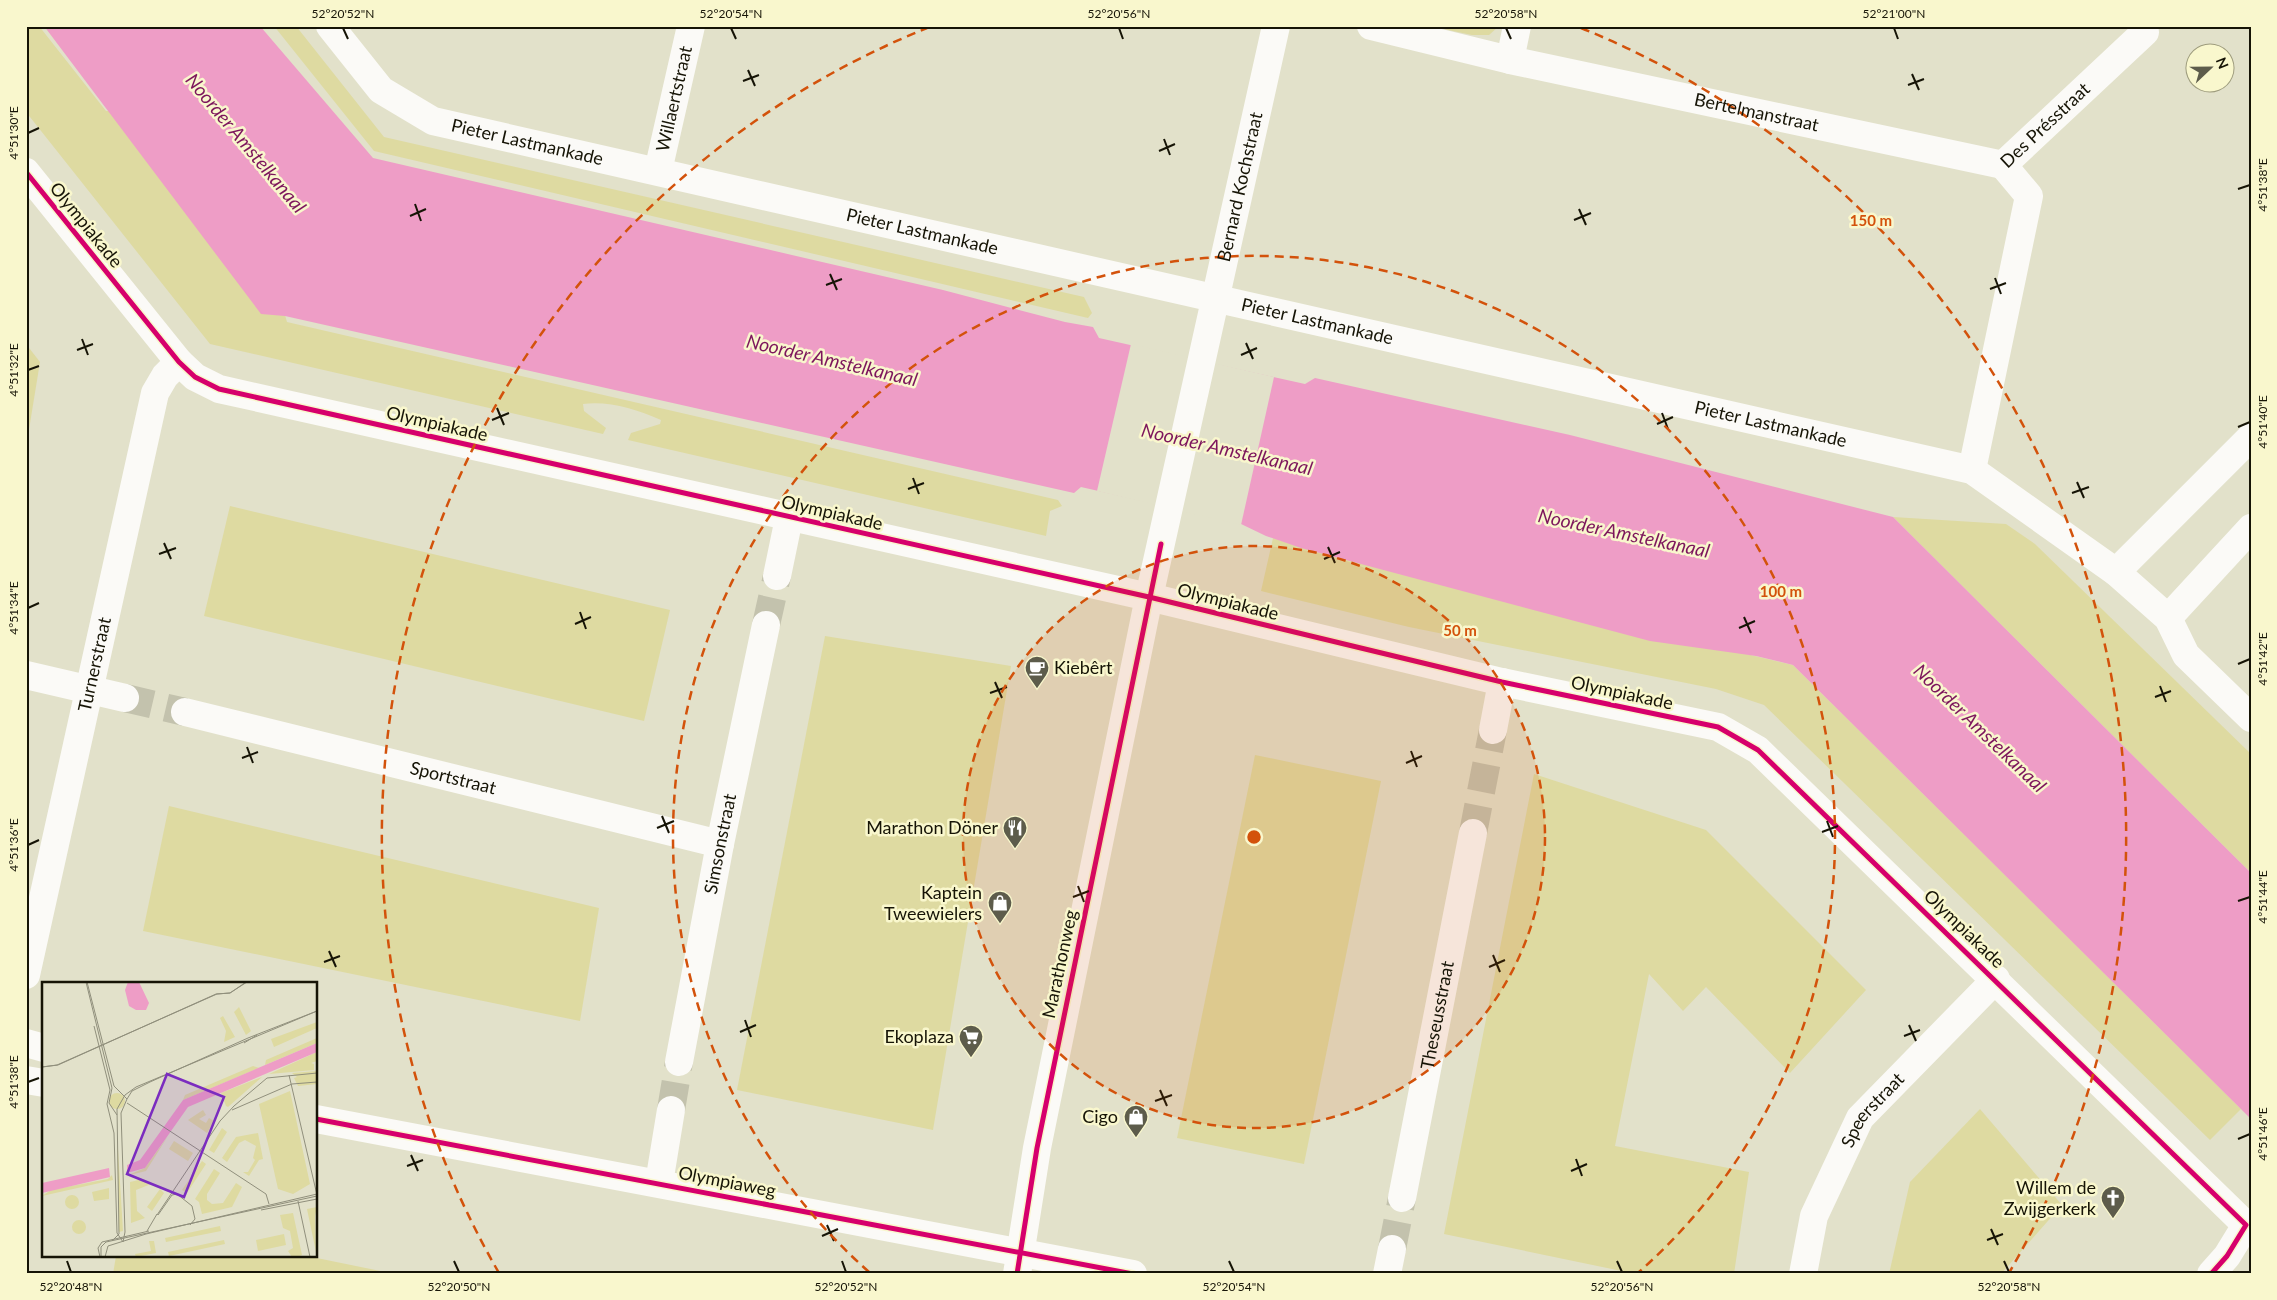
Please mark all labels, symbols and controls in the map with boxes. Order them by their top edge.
text: 52°20'52"N [312,6,374,21]
text: 52°20'54"N [700,6,762,21]
text: 52°20'56"N [1088,6,1150,21]
text: 52°20'58"N [1475,6,1537,21]
text: 52°21'00"N [1863,6,1925,21]
north arrow [2184,42,2234,92]
street label: Willaertstraat [651,43,696,154]
text: N [2213,55,2232,71]
water label: Noorder Amstelkanaal [181,68,311,217]
street label: Des Présstraat [1995,77,2094,172]
street label: Bertelmanstraat [1693,88,1821,136]
text: 4°51'30"E [6,106,21,160]
street label: Bernard Kochstraat [1212,109,1267,263]
street label: Pieter Lastmankade [449,113,606,169]
text: 4°51'38"E [2255,158,2270,212]
street label: Olympiakade [46,177,128,272]
street label: Pieter Lastmankade [844,203,1001,259]
text: 150 m [1850,211,1892,229]
street label: Pieter Lastmankade [1239,293,1396,348]
water label: Noorder Amstelkanaal [744,329,920,390]
text: 4°51'32"E [6,343,21,397]
street label: Pieter Lastmankade [1693,395,1849,451]
text: 4°51'40"E [2255,395,2270,449]
street label: Olympiakade [384,401,490,445]
water label: Noorder Amstelkanaal [1139,418,1315,479]
street label: Olympiakade [779,490,885,534]
water label: Noorder Amstelkanaal [1536,503,1712,562]
street label: Olympiakade [1175,578,1281,624]
text: 4°51'34"E [6,581,21,635]
text: 100 m [1760,582,1802,600]
street label: Turnerstraat [73,614,115,714]
text: 50 m [1443,621,1477,639]
text: 4°51'42"E [2255,632,2270,686]
cafe icon: Kiebêrt [1024,655,1050,689]
place label: Kiebêrt [1054,656,1113,678]
water label: Noorder Amstelkanaal [1910,659,2051,797]
street label: Olympiakade [1569,670,1675,714]
street label: Sportstraat [408,756,499,798]
street label: Simsonstraat [699,791,740,896]
restaurant icon: Marathon Döner [1002,815,1028,849]
place label: Marathon Döner [866,816,998,838]
text: 4°51'36"E [6,818,21,872]
centre of rings [1245,828,1263,846]
text: 4°51'44"E [2255,870,2270,924]
place label: Kaptein Tweewielers [884,881,982,924]
street label: Olympiakade [1920,884,2010,972]
shop icon: Kaptein Tweewielers [987,890,1013,924]
street label: Marathonweg [1037,908,1081,1020]
street label: Theseusstraat [1415,959,1458,1071]
inset map [42,982,318,1258]
supermarket icon: Ekoplaza [958,1024,984,1058]
place label: Ekoplaza [884,1025,954,1047]
text: 4°51'38"E [6,1055,21,1109]
street label: Speerstraat [1836,1067,1909,1151]
shop icon: Cigo [1123,1104,1149,1138]
place label: Cigo [1082,1105,1118,1127]
text: 4°51'46"E [2255,1107,2270,1161]
street label: Olympiaweg [677,1161,778,1201]
place label: Willem de Zwijgerkerk [2004,1176,2097,1219]
church icon: Willem de Zwijgerkerk [2100,1185,2126,1219]
text: 52°20'48"N [40,1279,102,1294]
text: 52°20'50"N [428,1279,490,1294]
text: 52°20'52"N [815,1279,877,1294]
text: 52°20'54"N [1203,1279,1265,1294]
text: 52°20'56"N [1591,1279,1653,1294]
text: 52°20'58"N [1978,1279,2040,1294]

